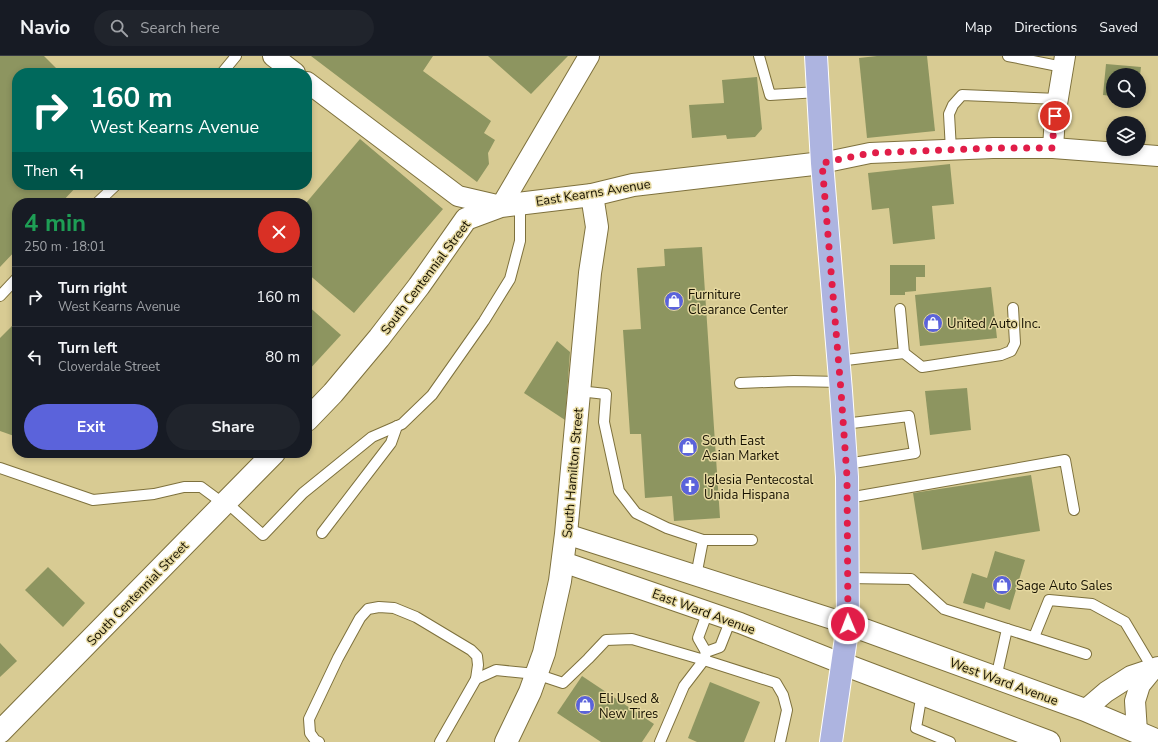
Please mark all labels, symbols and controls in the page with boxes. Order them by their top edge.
search box [94,10,374,46]
text: Navio [20,15,70,41]
icon: search [108,17,130,39]
text: Search here [140,18,220,38]
text: Map [965,18,992,37]
text: Directions [1014,18,1077,37]
text: Saved [1099,18,1138,37]
map controls [1106,68,1146,156]
button: search [1106,68,1146,108]
text: 160 m [90,79,173,117]
icon: right [24,84,76,136]
pin [1038,99,1072,133]
icon: arrive [1044,105,1066,127]
text: West Kearns Avenue [90,115,259,139]
button: layers [1106,116,1146,156]
icon: left [66,160,88,182]
text: Then [24,161,58,181]
street label: East Kearns Avenue [534,175,652,211]
text: 4 min [24,207,86,239]
button: close [258,211,300,253]
street label: South Centennial Street [377,216,475,339]
text: 250 m · 18:01 [24,238,106,256]
text: Turn right [58,278,127,298]
icon: right [24,286,46,308]
place label: Furniture Clearance Center [688,286,788,319]
text: 160 m [256,287,300,307]
shop icon: Furniture Clearance Center [663,290,685,312]
text: West Kearns Avenue [58,298,180,316]
shop icon: United Auto Inc. [922,312,944,334]
place label: United Auto Inc. [947,315,1041,333]
text: Turn left [58,338,117,358]
icon: left [24,346,46,368]
text: 80 m [265,347,300,367]
text: Cloverdale Street [58,358,160,376]
button: Exit [24,404,158,450]
button: Share [166,404,300,450]
street label: South Hamilton Street [558,407,588,539]
place label: South East Asian Market [702,432,779,465]
shop icon: South East Asian Market [677,436,699,458]
place label: Iglesia Pentecostal Unida Hispana [704,471,814,504]
church icon: Iglesia Pentecostal Unida Hispana [679,475,701,497]
street label: South Centennial Street [83,537,193,650]
shop icon: Sage Auto Sales [991,574,1013,596]
place label: Sage Auto Sales [1016,577,1112,595]
street label: East Ward Avenue [650,585,758,639]
position arrow [827,603,869,645]
street label: West Ward Avenue [947,654,1061,710]
place label: Eli Used & New Tires [599,690,659,723]
shop icon: Eli Used & New Tires [574,694,596,716]

